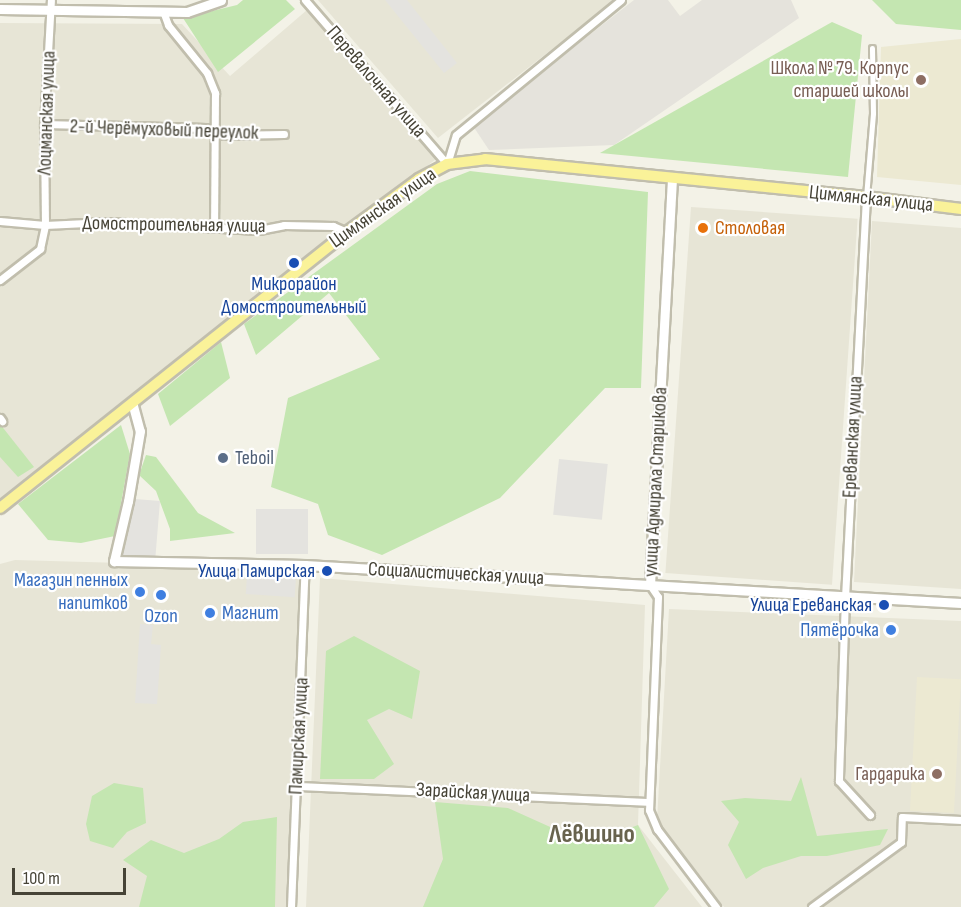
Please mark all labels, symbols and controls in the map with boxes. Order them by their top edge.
street label: Перевалочная улица [321,21,431,143]
street label: Лоцманская улица [33,50,61,176]
place label: Школа № 79. Корпус старшей школы [770,56,909,103]
marker: Школа № 79. Корпус старшей школы [914,73,928,87]
street label: 2-й Черёмуховый переулок [69,115,259,145]
street label: Цимлянская улица [325,162,441,254]
street label: Цимлянская улица [808,181,934,217]
street label: Домостроительная улица [82,211,266,239]
place label: Столовая [715,216,785,240]
marker: Столовая [696,221,710,235]
marker: Микрорайон Домостроительный [287,256,301,270]
place label: Микрорайон Домостроительный [221,272,367,319]
street label: Ереванская улица [838,375,868,499]
street label: улица Адмирала Старикова [639,386,673,578]
place label: Teboil [235,446,274,470]
marker: Teboil [216,451,230,465]
street label: Социалистическая улица [368,557,544,591]
place label: Улица Памирская [198,559,315,583]
marker: Улица Памирская [320,564,334,578]
place label: Магазин пенных напитков [14,568,128,615]
marker: Магазин пенных напитков [133,585,147,599]
marker: Ozon [154,588,168,602]
place label: Улица Ереванская [750,593,872,617]
marker: Улица Ереванская [877,598,891,612]
place label: Магнит [222,601,279,625]
place label: Ozon [144,604,178,628]
marker: Магнит [203,606,217,620]
place label: Пятёрочка [800,618,879,642]
marker: Пятёрочка [884,623,898,637]
street label: Памирская улица [284,677,314,795]
place label: Гардарика [855,762,925,786]
marker: Гардарика [930,767,944,781]
street label: Зарайская улица [415,778,531,808]
district label: Лёвшино [549,819,635,851]
scale bar [15,856,129,894]
text: 100 m [23,868,60,889]

